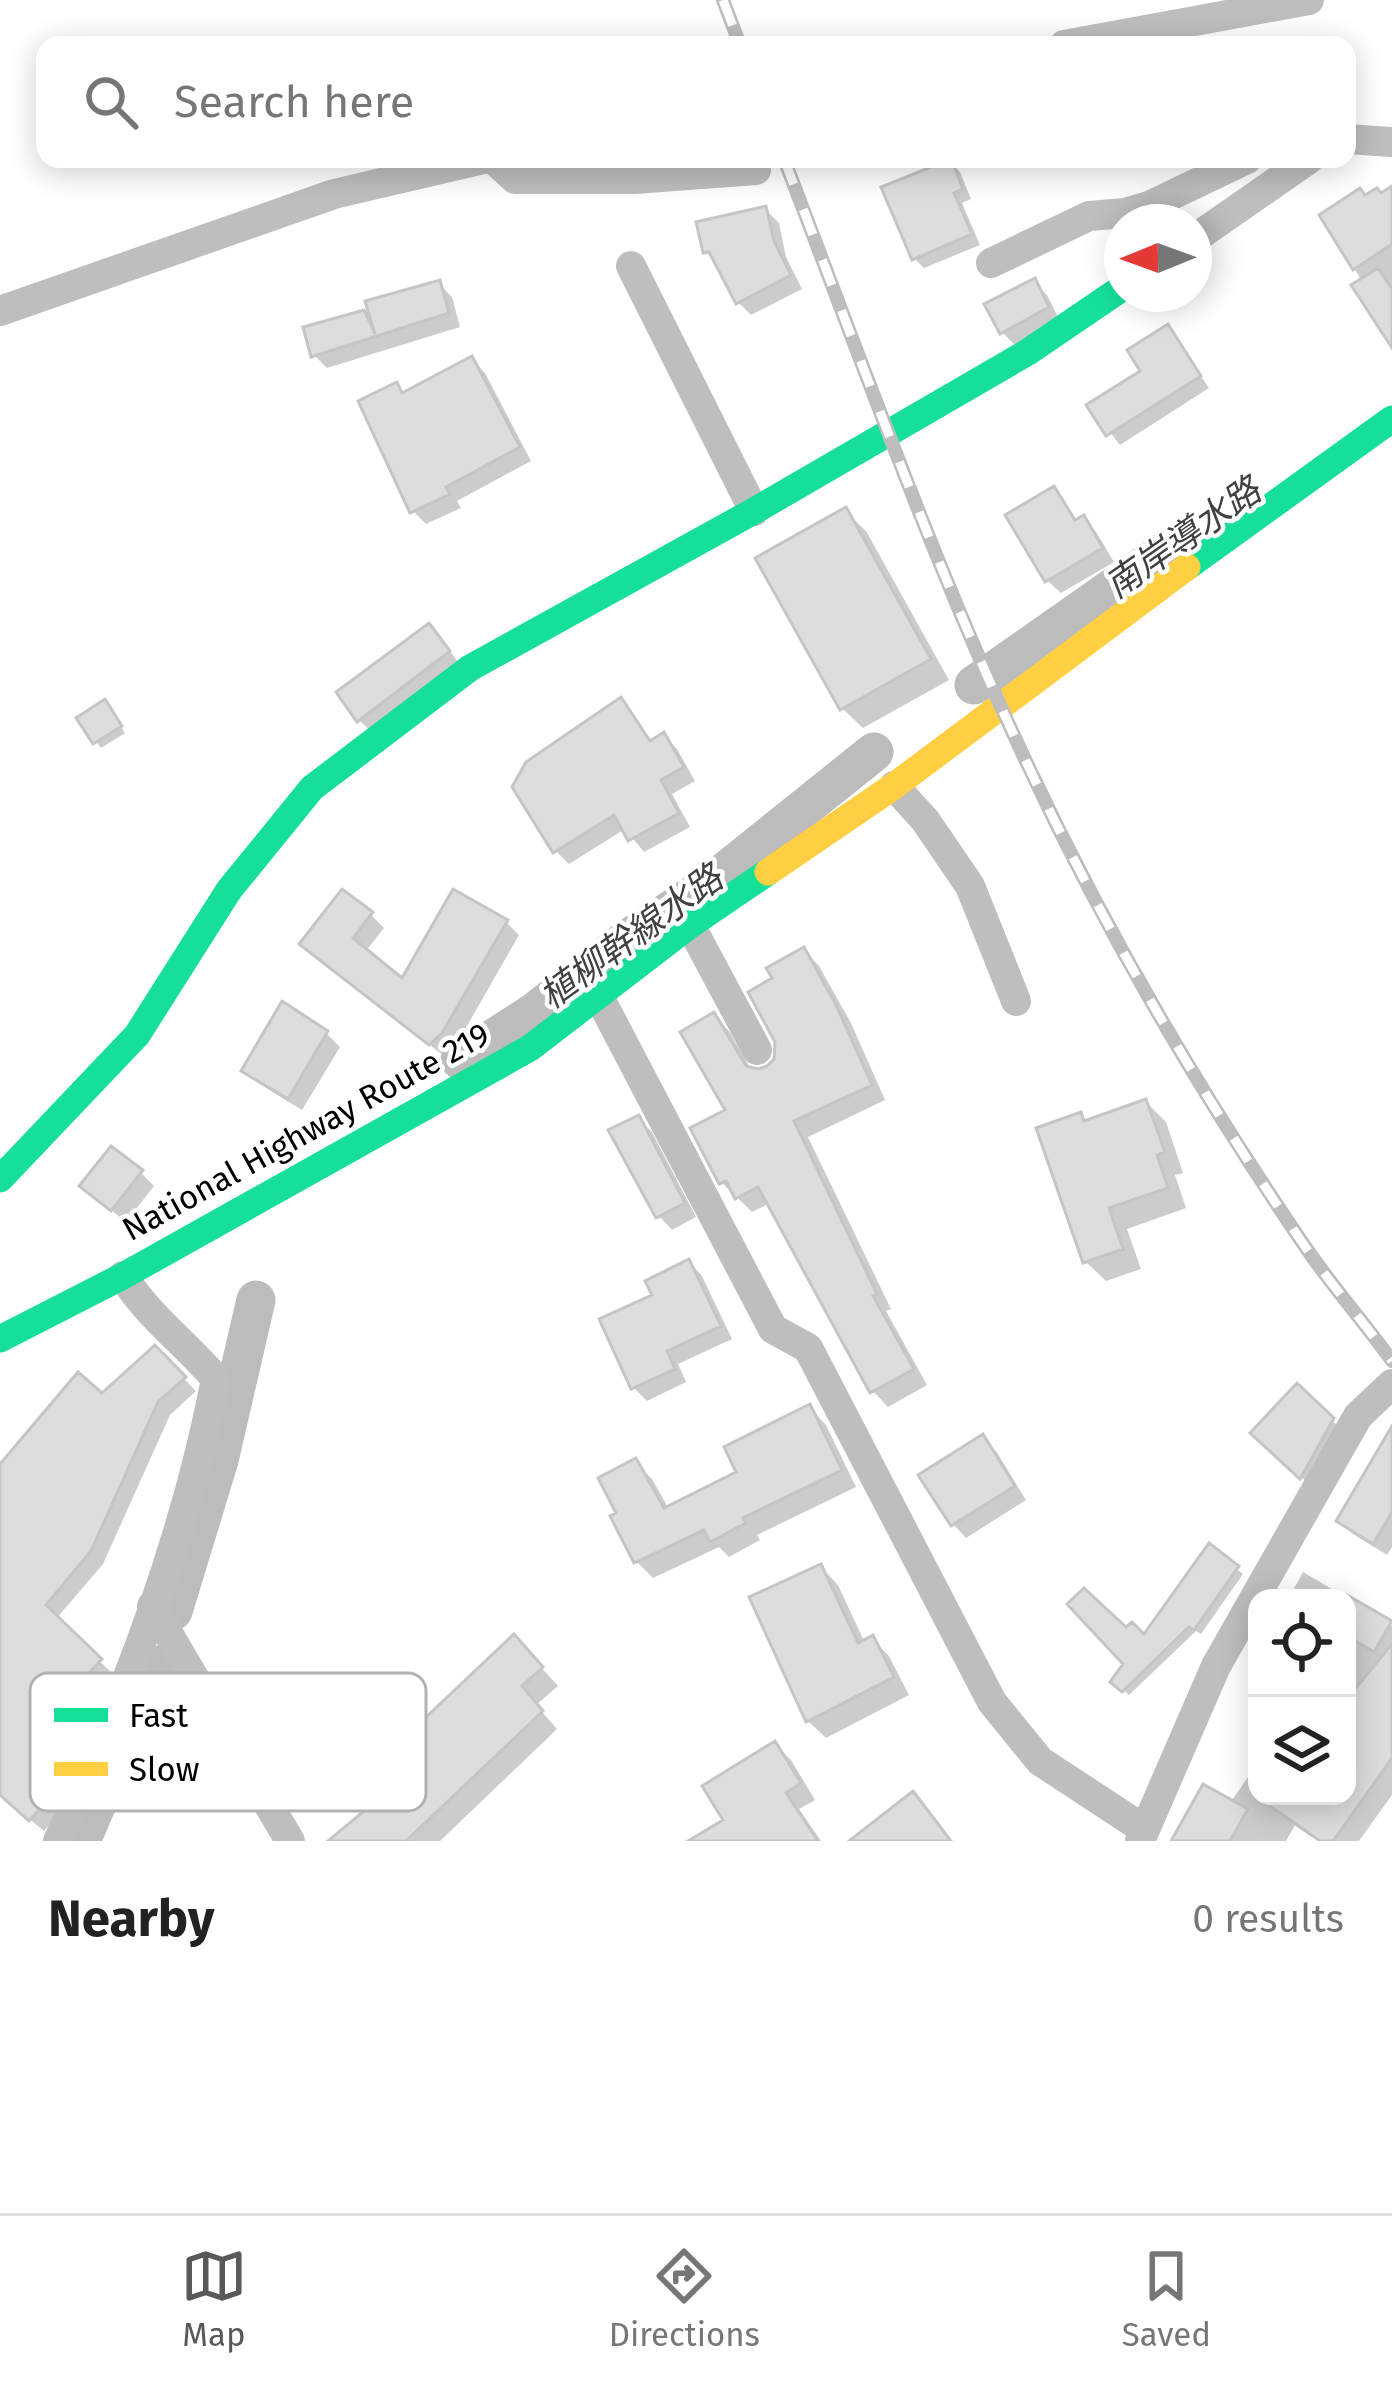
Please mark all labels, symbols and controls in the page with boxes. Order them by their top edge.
search box [36,36,1356,168]
icon: search [78,69,144,135]
text: Search here [174,75,414,129]
north arrow [1104,204,1212,312]
water label: 南岸導水路 [1097,467,1272,608]
water label: 植柳幹線水路 [531,854,734,1018]
street label: National Highway Route 219 [115,1014,497,1250]
map controls [1248,1589,1356,1805]
button: locate [1248,1589,1356,1697]
legend [30,1673,426,1811]
text: Fast [129,1696,188,1736]
button: layers [1248,1697,1356,1805]
text: Slow [129,1750,199,1790]
text: Nearby [48,1888,214,1950]
text: 0 results [1192,1896,1344,1942]
tab: Map [181,2243,247,2355]
tab: Directions [609,2243,760,2355]
tab: Saved [1122,2243,1211,2355]

